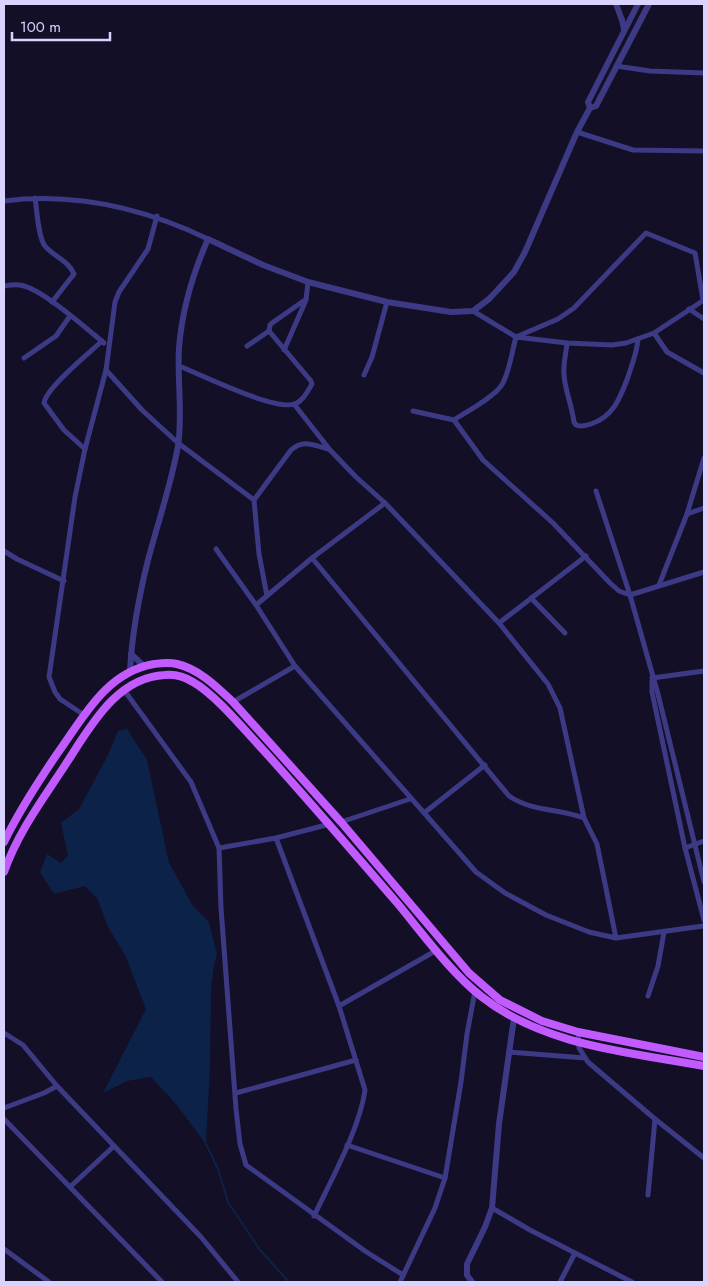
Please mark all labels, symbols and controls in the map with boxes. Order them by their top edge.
scale bar [12,10,110,42]
text: 100 m [20,16,61,38]

